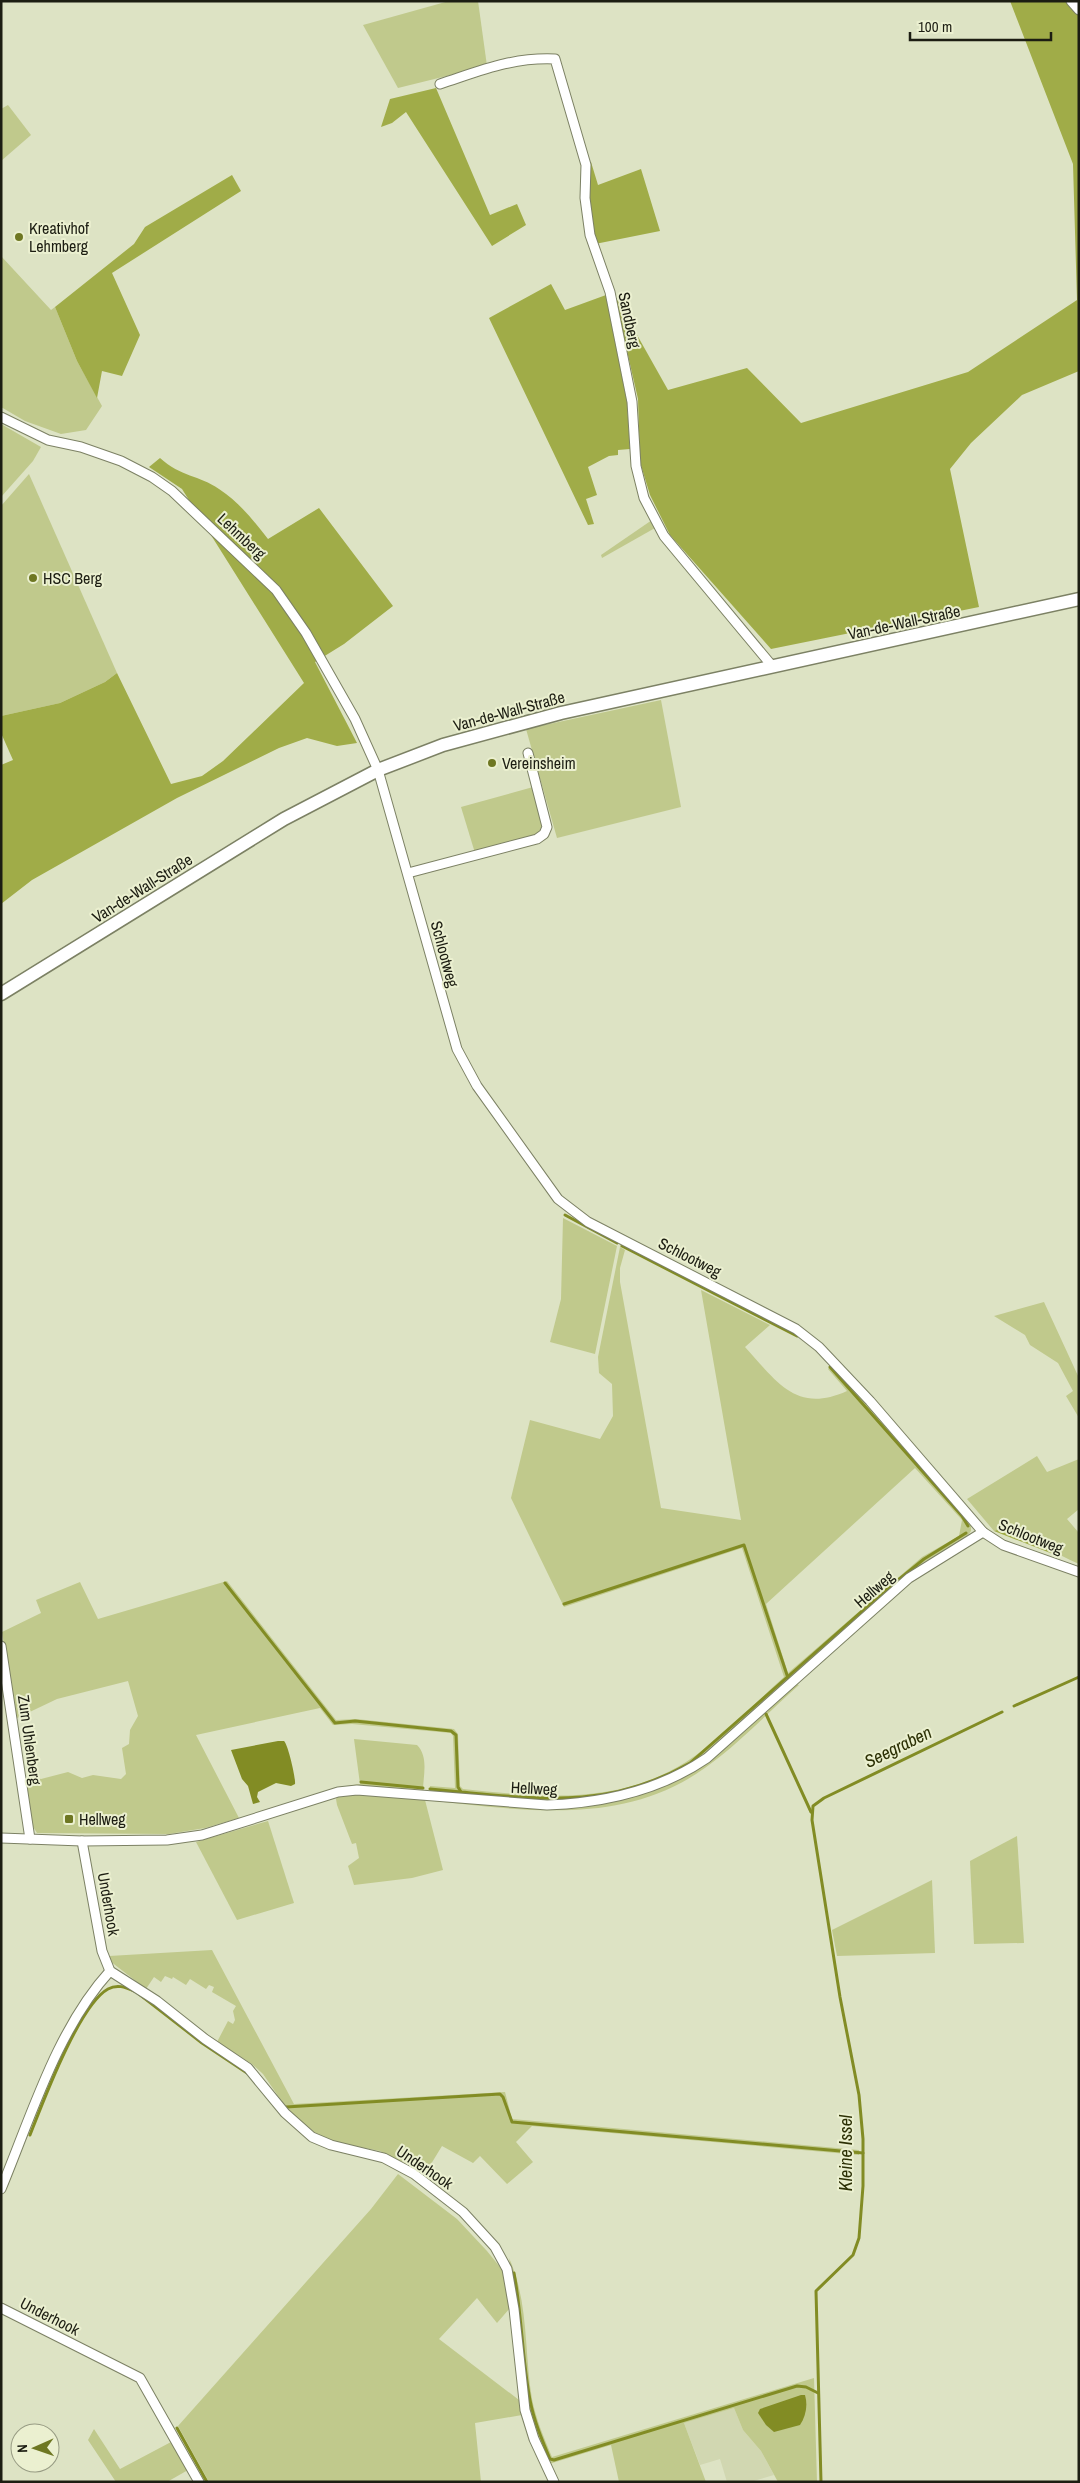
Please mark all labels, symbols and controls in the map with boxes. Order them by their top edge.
scale bar [910,10,1051,42]
text: 100 m [918,16,952,37]
place label: Kreativhof Lehmberg [29,217,89,257]
marker: Kreativhof Lehmberg [13,231,25,243]
street label: Sandberg [613,290,647,351]
street label: Lehmberg [213,508,272,565]
place label: HSC Berg [43,567,103,589]
marker: HSC Berg [27,572,39,584]
street label: Van-de-Wall-Straße [846,599,962,645]
street label: Van-de-Wall-Straße [451,686,567,736]
place label: Vereinsheim [502,752,576,774]
marker: Vereinsheim [486,757,498,769]
street label: Van-de-Wall-Straße [88,848,196,928]
street label: Schlootweg [426,918,465,990]
street label: Schlootweg [655,1232,726,1283]
street label: Schlootweg [995,1513,1067,1559]
street label: Hellweg [849,1565,899,1613]
street label: Zum Uhlenberg [13,1694,47,1787]
water label: Seegraben [860,1719,936,1774]
street label: Hellweg [510,1776,559,1800]
place label: Hellweg [79,1808,126,1830]
marker: Hellweg [63,1813,75,1825]
street label: Underhook [93,1870,125,1938]
water label: Kleine Issel [833,2114,858,2191]
street label: Underhook [392,2140,458,2194]
street label: Underhook [16,2292,84,2341]
north arrow [10,2423,60,2473]
text: N [13,2444,31,2453]

